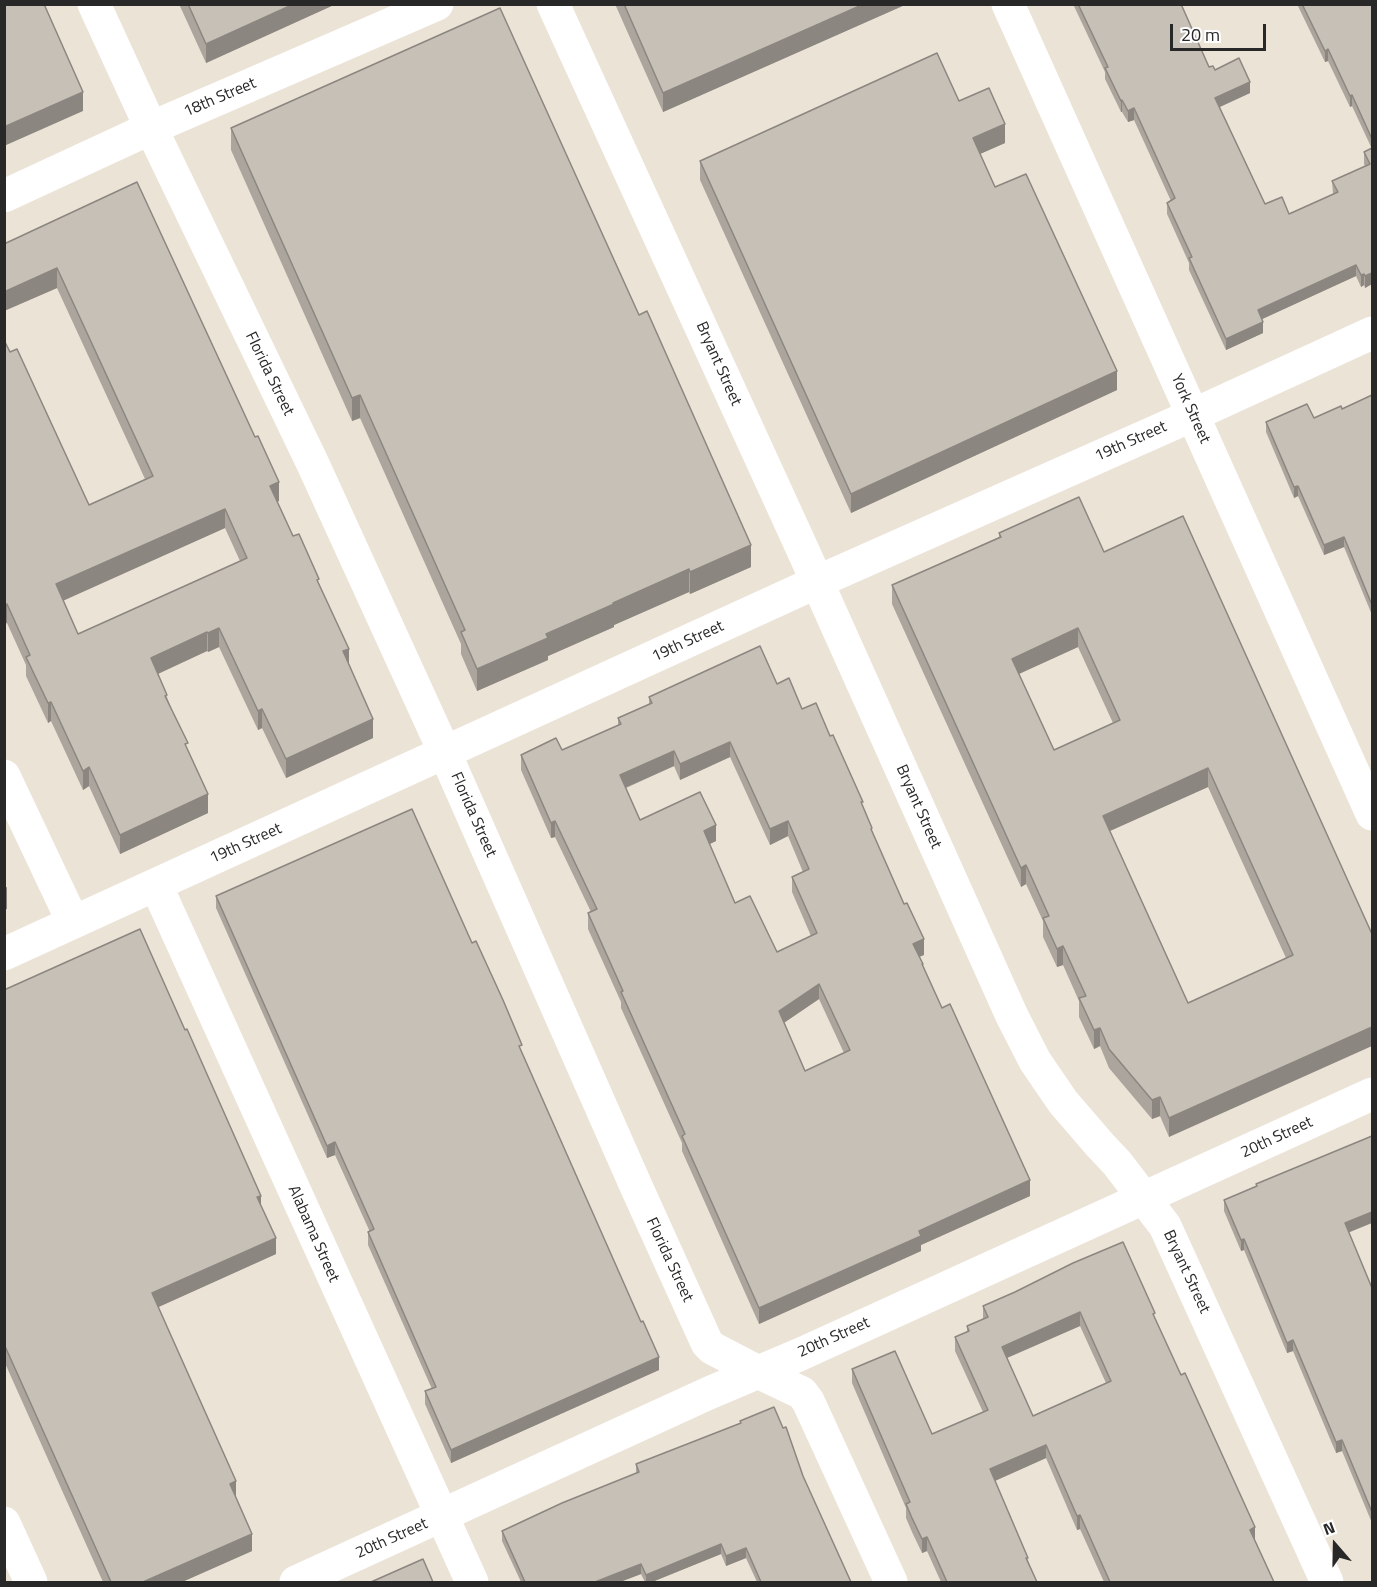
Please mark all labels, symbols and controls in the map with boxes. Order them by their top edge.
scale bar [1173,12,1269,50]
text: 20 m [1181,21,1220,48]
street label: 18th Street [181,74,259,122]
street label: Bryant Street [691,319,745,409]
street label: Florida Street [240,329,298,419]
street label: York Street [1166,371,1214,447]
street label: 19th Street [1092,418,1170,466]
street label: 19th Street [649,617,727,667]
street label: Bryant Street [891,762,945,852]
street label: Florida Street [446,770,500,860]
street label: 19th Street [207,820,285,868]
street label: 20th Street [1238,1113,1316,1163]
street label: Alabama Street [283,1183,343,1285]
street label: Florida Street [641,1215,697,1305]
street label: Bryant Street [1158,1227,1214,1317]
street label: 20th Street [795,1314,873,1362]
street label: 20th Street [353,1515,431,1563]
north arrow [1305,1515,1365,1575]
text: N [1320,1515,1338,1541]

